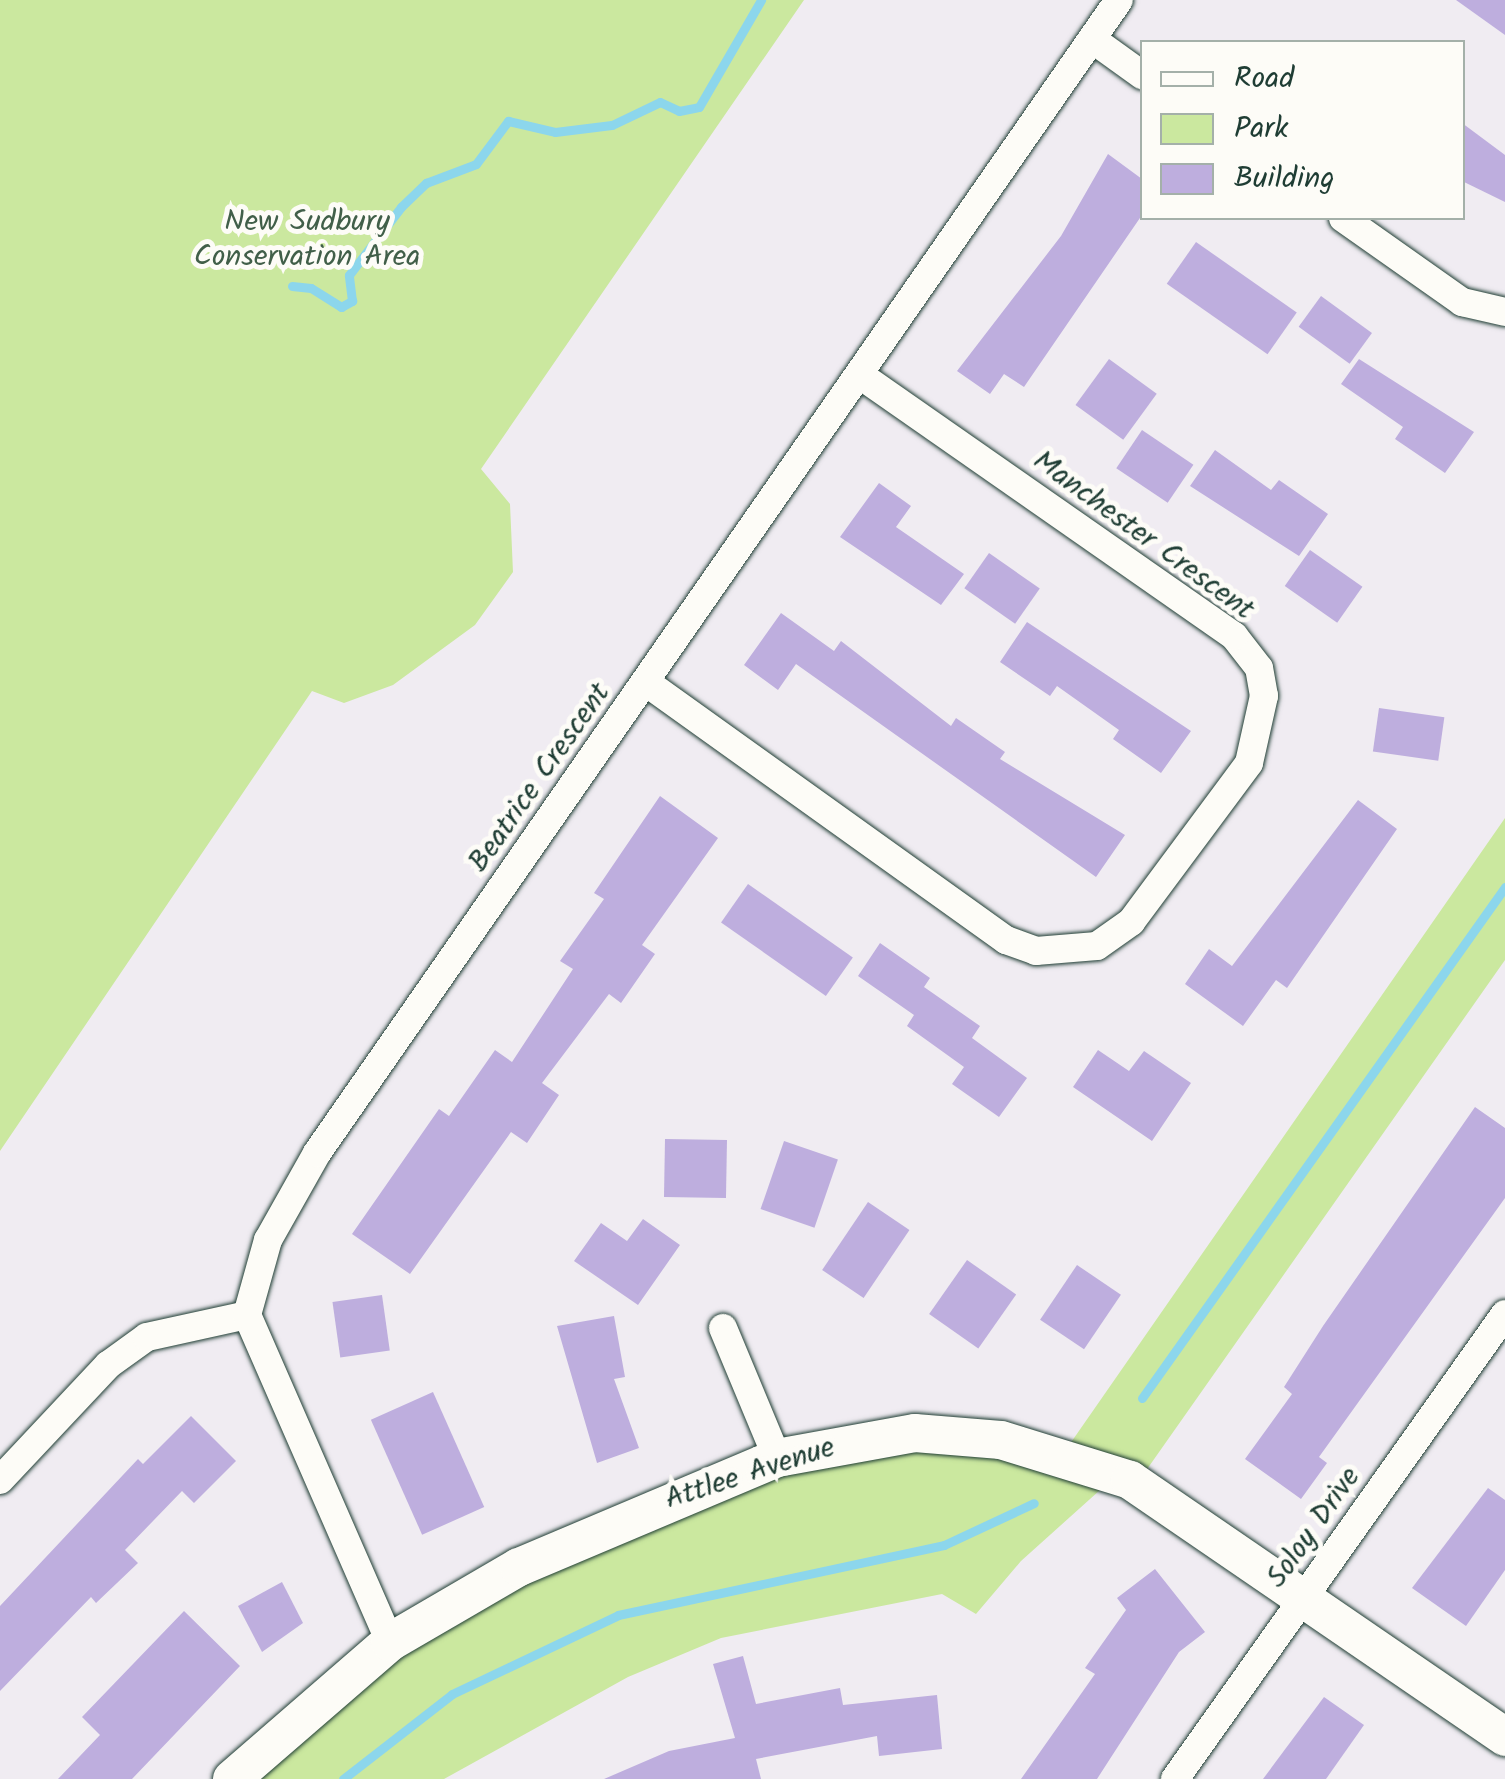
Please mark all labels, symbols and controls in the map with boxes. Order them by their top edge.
legend [1140,40,1465,220]
text: Road [1234,55,1294,103]
text: Park [1234,105,1288,153]
text: Building [1234,155,1334,203]
park label: New Sudbury Conservation Area [194,204,420,274]
street label: Manchester Crescent [1025,444,1261,628]
street label: Beatrice Crescent [461,676,619,880]
street label: Attlee Avenue [661,1430,839,1518]
street label: Soloy Drive [1259,1461,1369,1595]

